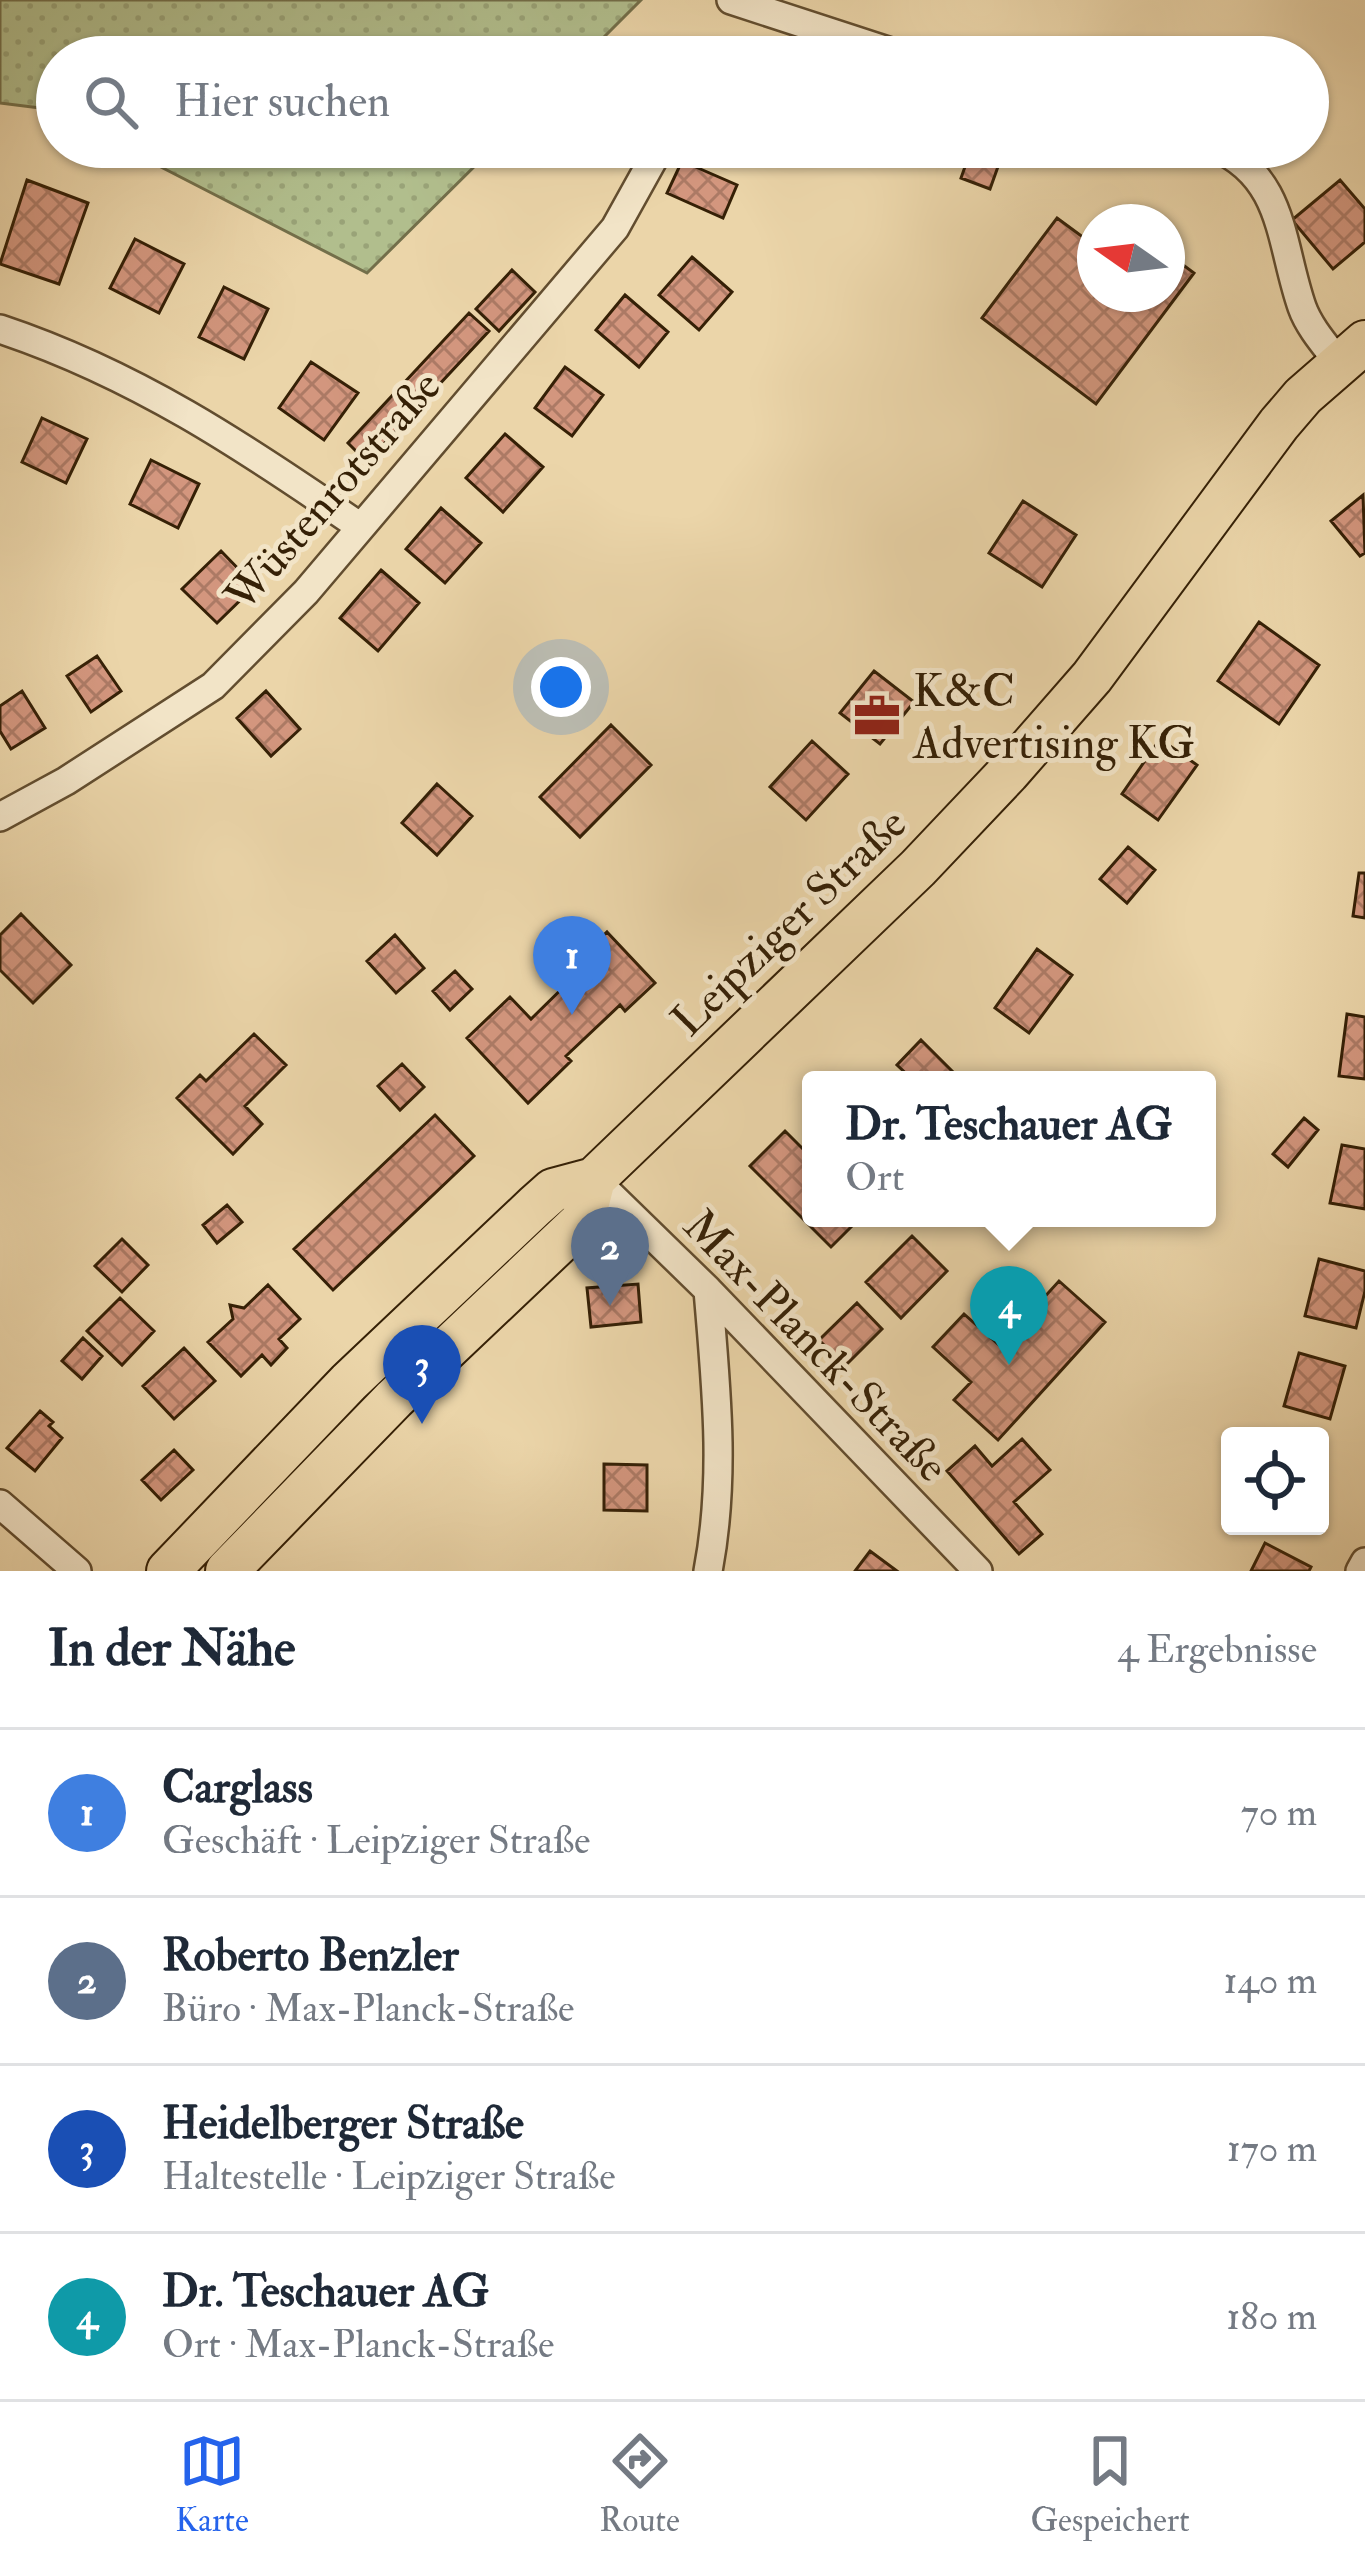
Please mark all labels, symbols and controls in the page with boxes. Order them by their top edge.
search box [36,36,1329,168]
icon: search [78,69,144,135]
text: Hier suchen [174,74,390,130]
north arrow [1077,204,1185,312]
street label: Wüstenrotstraße [213,360,453,624]
your location [531,657,591,717]
place label: K&C Advertising KG [912,664,1195,772]
office icon: K&C Advertising KG [852,691,902,741]
street label: Leipziger Straße [660,796,919,1048]
pin: 1 [533,916,611,1015]
popup [802,1071,1216,1227]
text: Dr. Teschauer AG [845,1097,1173,1153]
text: Ort [845,1153,904,1202]
street label: Max-Planck-Straße [671,1199,960,1494]
pin: 2 [571,1207,649,1306]
pin: 4 [970,1266,1048,1365]
pin: 3 [383,1325,461,1424]
map controls [1221,1427,1329,1535]
button: locate [1221,1427,1329,1535]
text: In der Nähe [48,1617,295,1681]
text: 4 Ergebnisse [1117,1625,1317,1674]
text: Carglass [162,1760,313,1816]
text: 1 [80,1788,94,1837]
text: 70 m [1241,1788,1317,1837]
text: Geschäft · Leipziger Straße [162,1816,590,1865]
text: Roberto Benzler [162,1928,459,1984]
text: 2 [77,1956,97,2005]
text: 140 m [1224,1956,1317,2005]
text: Büro · Max-Planck-Straße [162,1984,574,2033]
text: Heidelberger Straße [162,2096,524,2152]
text: 3 [80,2124,94,2173]
text: 170 m [1227,2124,1317,2173]
text: Haltestelle · Leipziger Straße [162,2152,615,2201]
text: Dr. Teschauer AG [162,2264,489,2320]
text: 4 [76,2292,98,2341]
text: 180 m [1226,2292,1317,2341]
text: Ort · Max-Planck-Straße [162,2320,554,2369]
tab: Karte [175,2428,249,2541]
tab: Route [599,2428,680,2541]
tab: Gespeichert [1030,2428,1190,2541]

